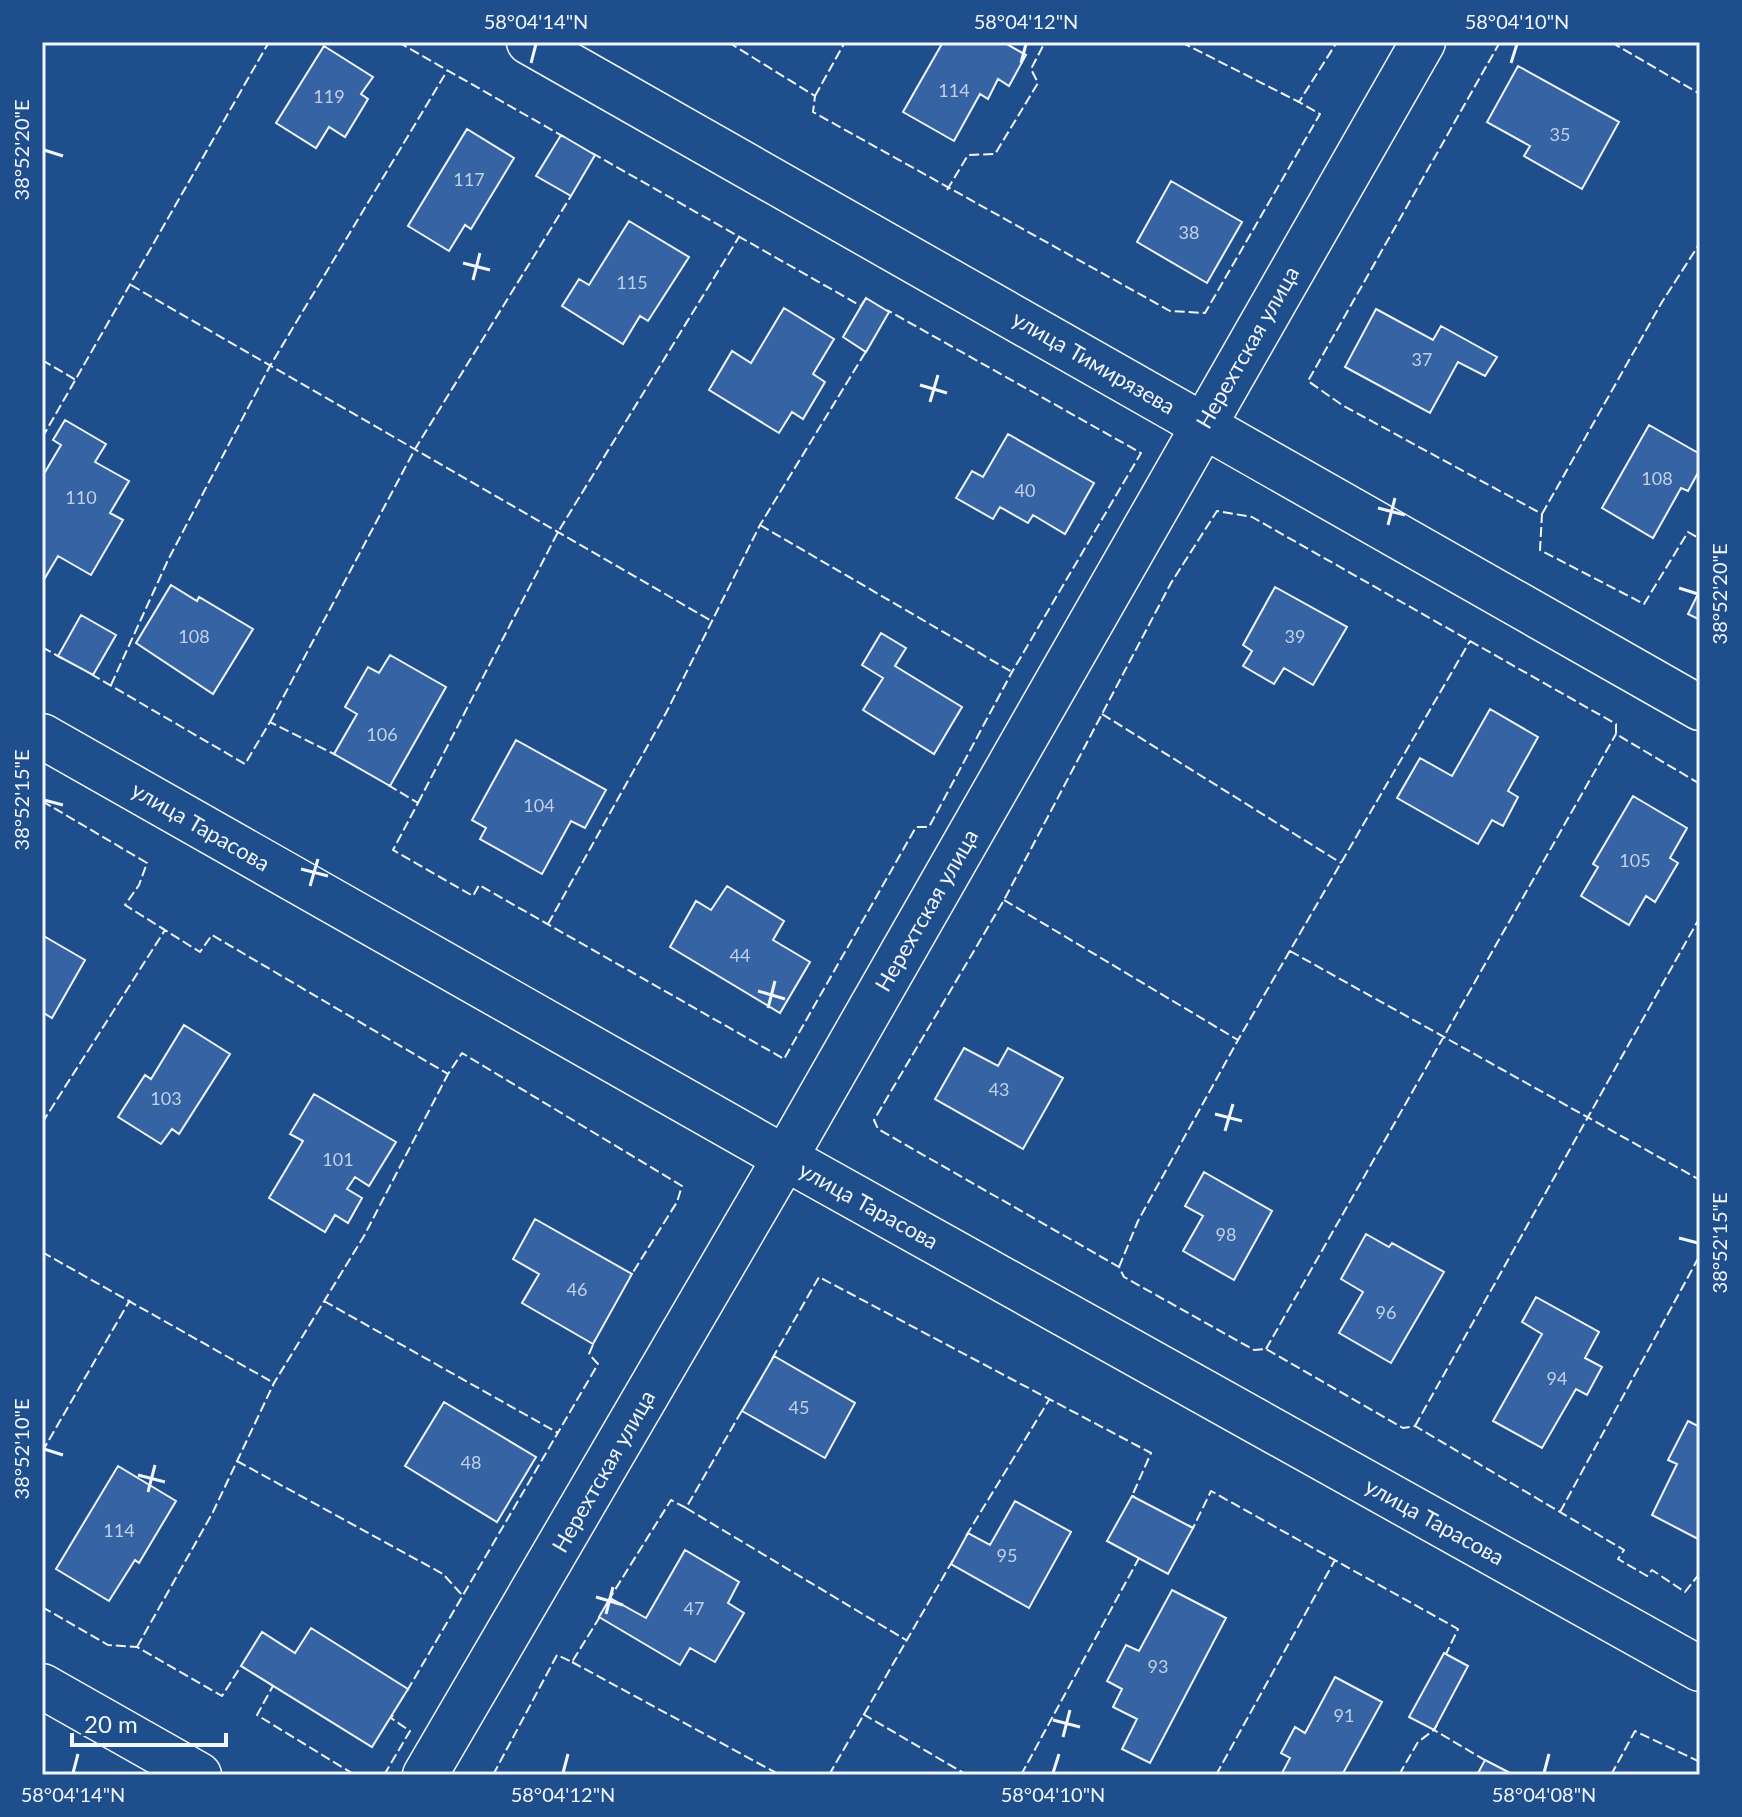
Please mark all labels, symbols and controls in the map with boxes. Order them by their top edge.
text: 58°04'14"N [484,9,588,33]
text: 58°04'12"N [974,9,1078,33]
text: 58°04'10"N [1465,9,1569,33]
house number: 114 [938,79,970,101]
house number: 119 [313,85,345,107]
text: 38°52'20"E [9,100,33,200]
house number: 35 [1550,123,1570,145]
house number: 117 [453,168,485,190]
house number: 38 [1179,221,1199,243]
street label: Нерехтская улица [1190,261,1304,433]
house number: 115 [616,271,648,293]
street label: улица Тимирязева [1008,304,1180,420]
house number: 37 [1412,348,1432,370]
house number: 108 [1641,467,1673,489]
house number: 40 [1015,479,1035,501]
house number: 110 [65,486,97,508]
text: 38°52'20"E [1707,544,1731,644]
house number: 108 [178,625,210,647]
house number: 39 [1285,625,1305,647]
house number: 106 [366,723,398,745]
text: 38°52'15"E [9,750,33,850]
street label: улица Тарасова [127,776,275,876]
house number: 104 [523,794,555,816]
street label: Нерехтская улица [869,824,983,996]
house number: 105 [1619,849,1651,871]
house number: 44 [730,944,750,966]
house number: 43 [989,1078,1009,1100]
house number: 103 [150,1087,182,1109]
house number: 101 [322,1148,354,1170]
street label: улица Тарасова [795,1156,943,1254]
text: 38°52'15"E [1707,1193,1731,1293]
house number: 98 [1216,1223,1236,1245]
house number: 46 [567,1278,587,1300]
house number: 96 [1376,1301,1396,1323]
house number: 94 [1547,1367,1567,1389]
street label: Нерехтская улица [546,1385,660,1557]
house number: 45 [789,1396,809,1418]
text: 38°52'10"E [9,1399,33,1499]
house number: 48 [461,1451,481,1473]
street label: улица Тарасова [1361,1472,1509,1570]
house number: 114 [103,1519,135,1541]
house number: 95 [997,1544,1017,1566]
house number: 47 [684,1597,704,1619]
house number: 93 [1148,1655,1168,1677]
scale bar [72,1697,226,1747]
house number: 91 [1334,1704,1354,1726]
text: 20 m [84,1709,138,1738]
text: 58°04'14"N [21,1782,125,1806]
text: 58°04'12"N [511,1782,615,1806]
text: 58°04'10"N [1001,1782,1105,1806]
text: 58°04'08"N [1492,1782,1596,1806]

